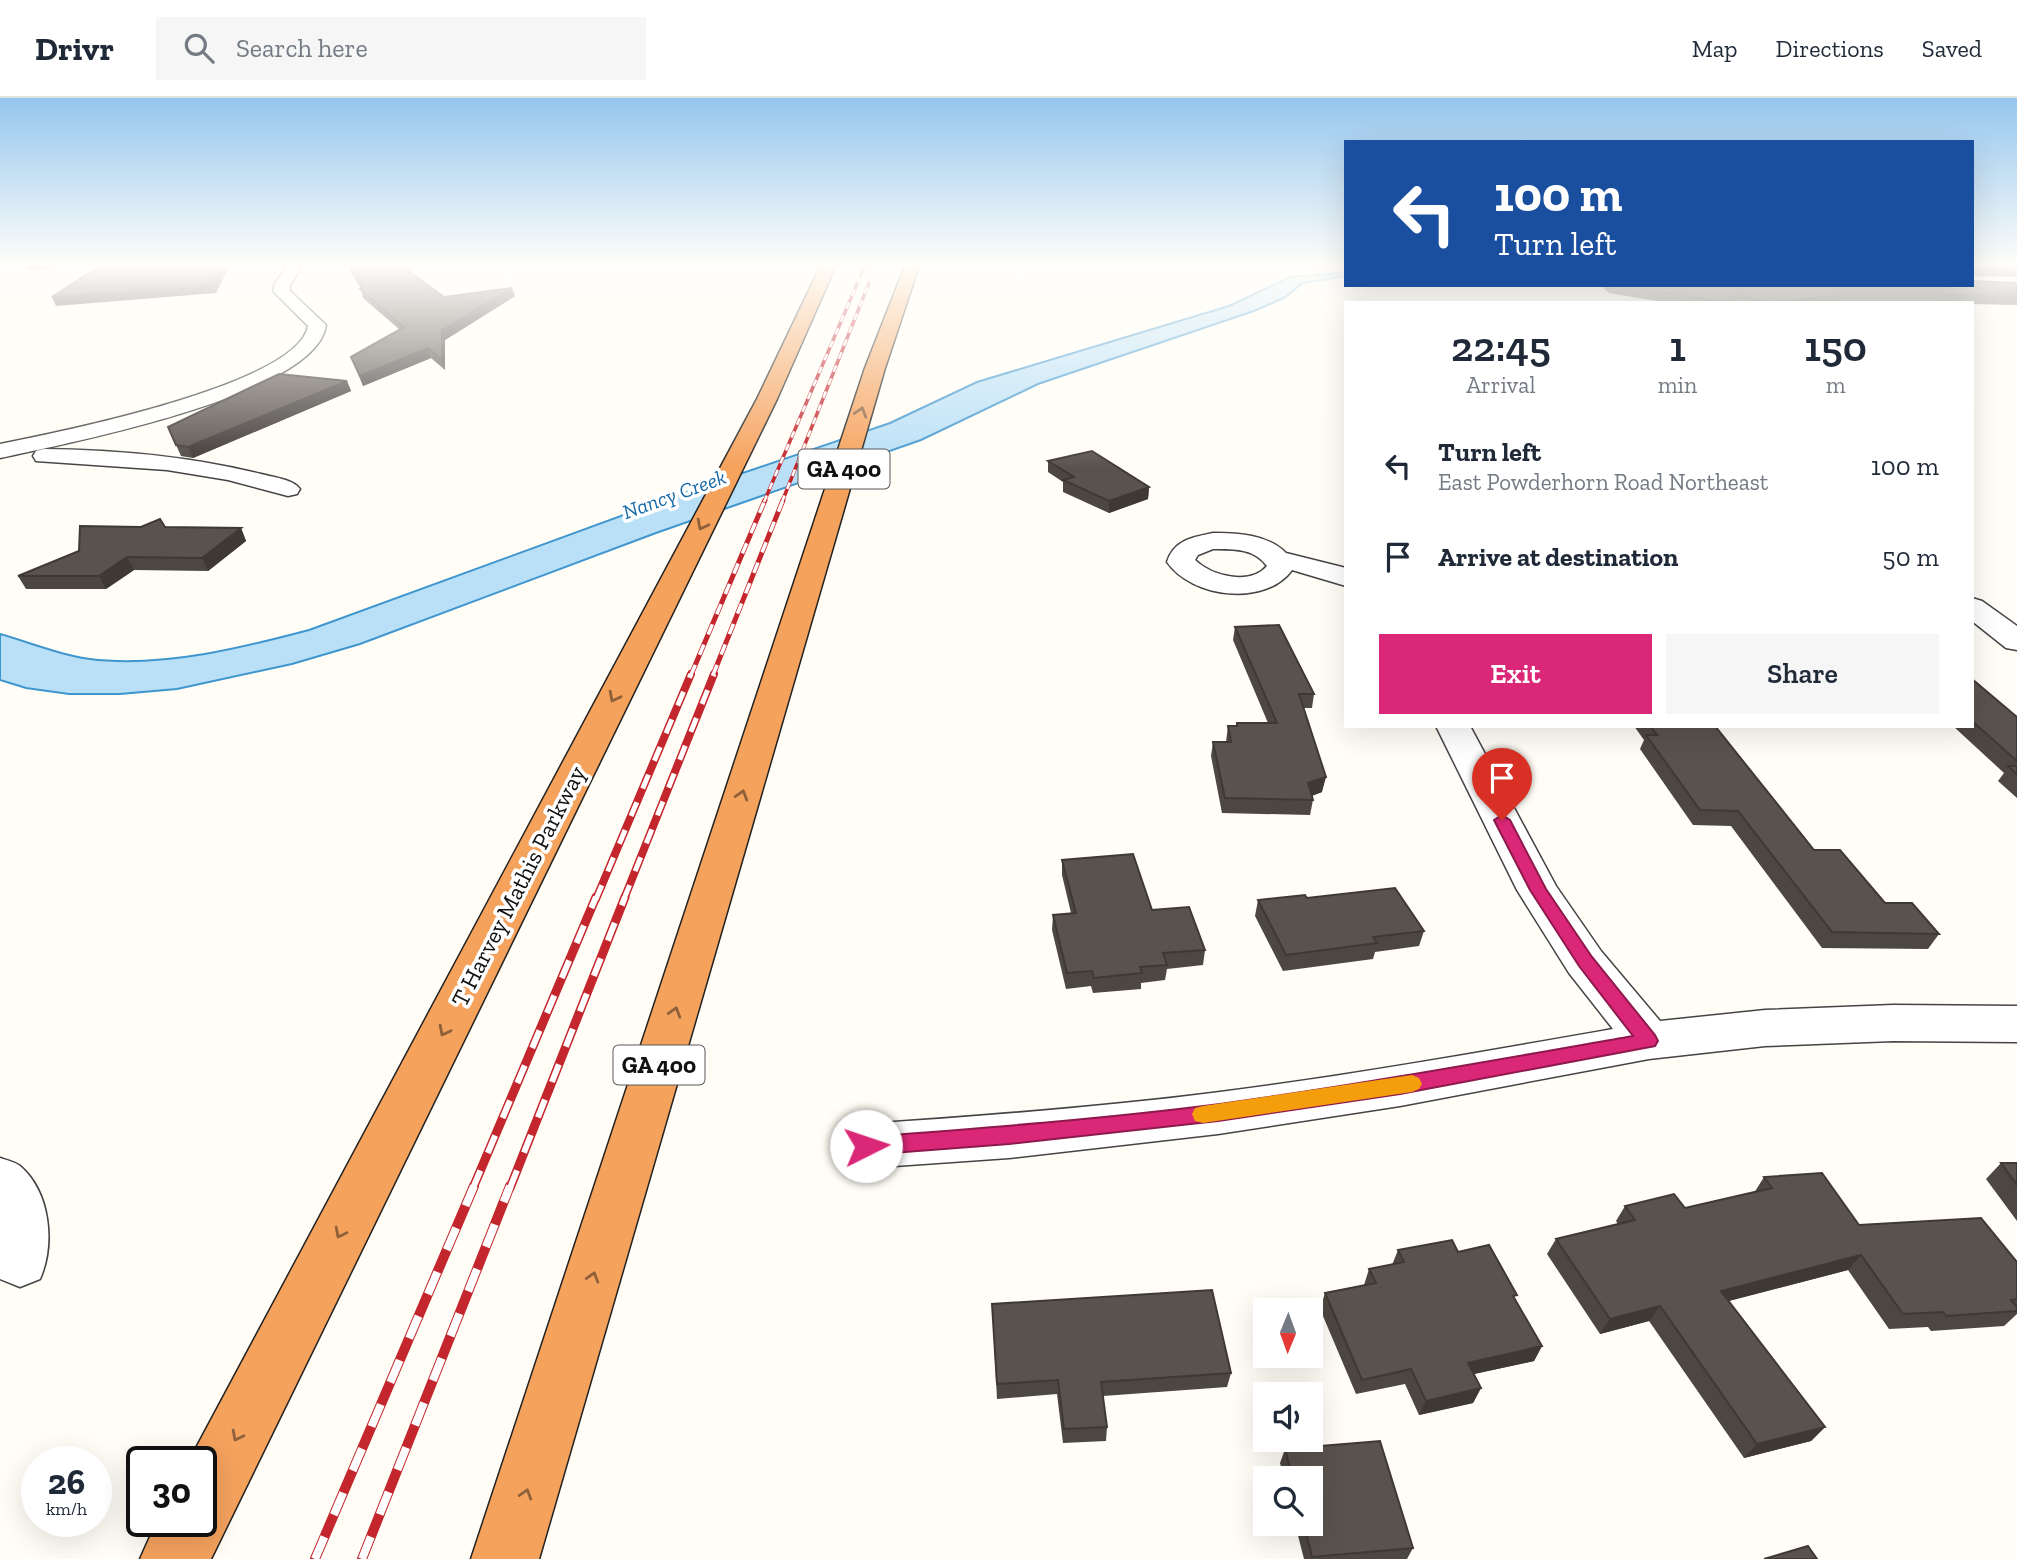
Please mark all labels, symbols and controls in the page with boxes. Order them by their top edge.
search box [156,17,646,80]
text: Drivr [35,29,114,68]
icon: search [180,29,218,67]
text: Search here [236,32,368,64]
text: Map [1692,34,1738,63]
text: Directions [1776,34,1884,63]
text: Saved [1922,34,1982,63]
text: 100 m [1494,165,1622,224]
icon: left [1379,168,1470,259]
text: Turn left [1494,225,1616,263]
text: 22:45 [1451,321,1551,372]
text: 1 [1669,321,1686,372]
text: 150 [1804,321,1867,372]
text: Arrival [1466,371,1536,399]
text: min [1658,371,1697,399]
text: m [1826,371,1846,399]
one-way arrow [853,406,868,418]
text: Turn left [1438,436,1541,468]
icon: left [1379,447,1417,485]
road number: GA 400 [798,450,890,488]
text: 100 m [1871,450,1939,482]
water label: Nancy Creek [619,464,729,524]
text: East Powderhorn Road Northeast [1438,468,1768,496]
one-way arrow [697,518,711,530]
icon: arrive [1379,538,1417,576]
text: Arrive at destination [1438,541,1678,573]
text: 50 m [1882,541,1939,573]
button: Exit [1379,634,1652,714]
button: Share [1666,634,1939,714]
one-way arrow [609,690,623,702]
pin [1472,748,1532,820]
icon: arrive [1483,759,1521,797]
street label: T Harvey Mathis Parkway [445,760,592,1011]
one-way arrow [734,789,749,801]
one-way arrow [667,1007,681,1019]
one-way arrow [438,1024,452,1036]
road number: GA 400 [614,1046,704,1084]
position arrow [829,1109,903,1183]
one-way arrow [335,1226,349,1239]
one-way arrow [585,1271,599,1283]
north arrow [1253,1298,1323,1368]
map controls [1253,1298,1323,1536]
button: sound [1253,1382,1323,1452]
one-way arrow [231,1429,245,1441]
speed limit sign: 30 [126,1446,217,1537]
text: 26 [48,1461,85,1503]
button: search [1253,1466,1323,1536]
one-way arrow [517,1488,532,1500]
text: km/h [46,1498,87,1520]

